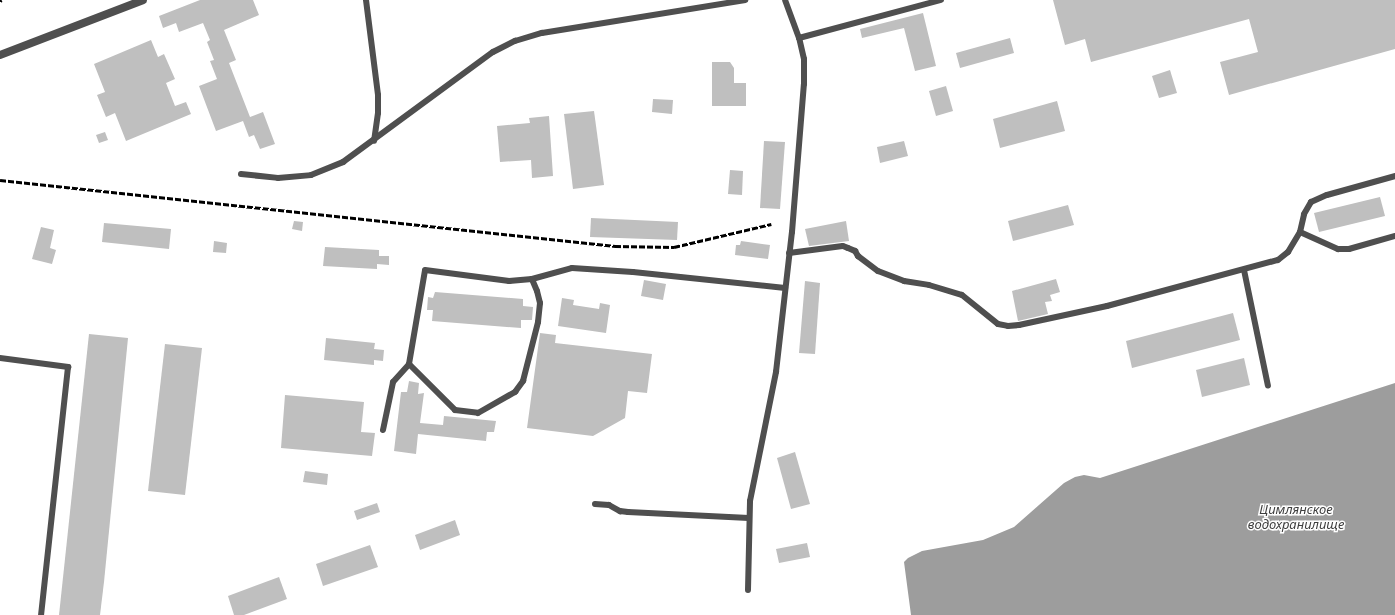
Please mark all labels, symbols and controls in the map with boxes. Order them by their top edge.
water label: Цимлянское водохранилище [1248,502,1344,533]

